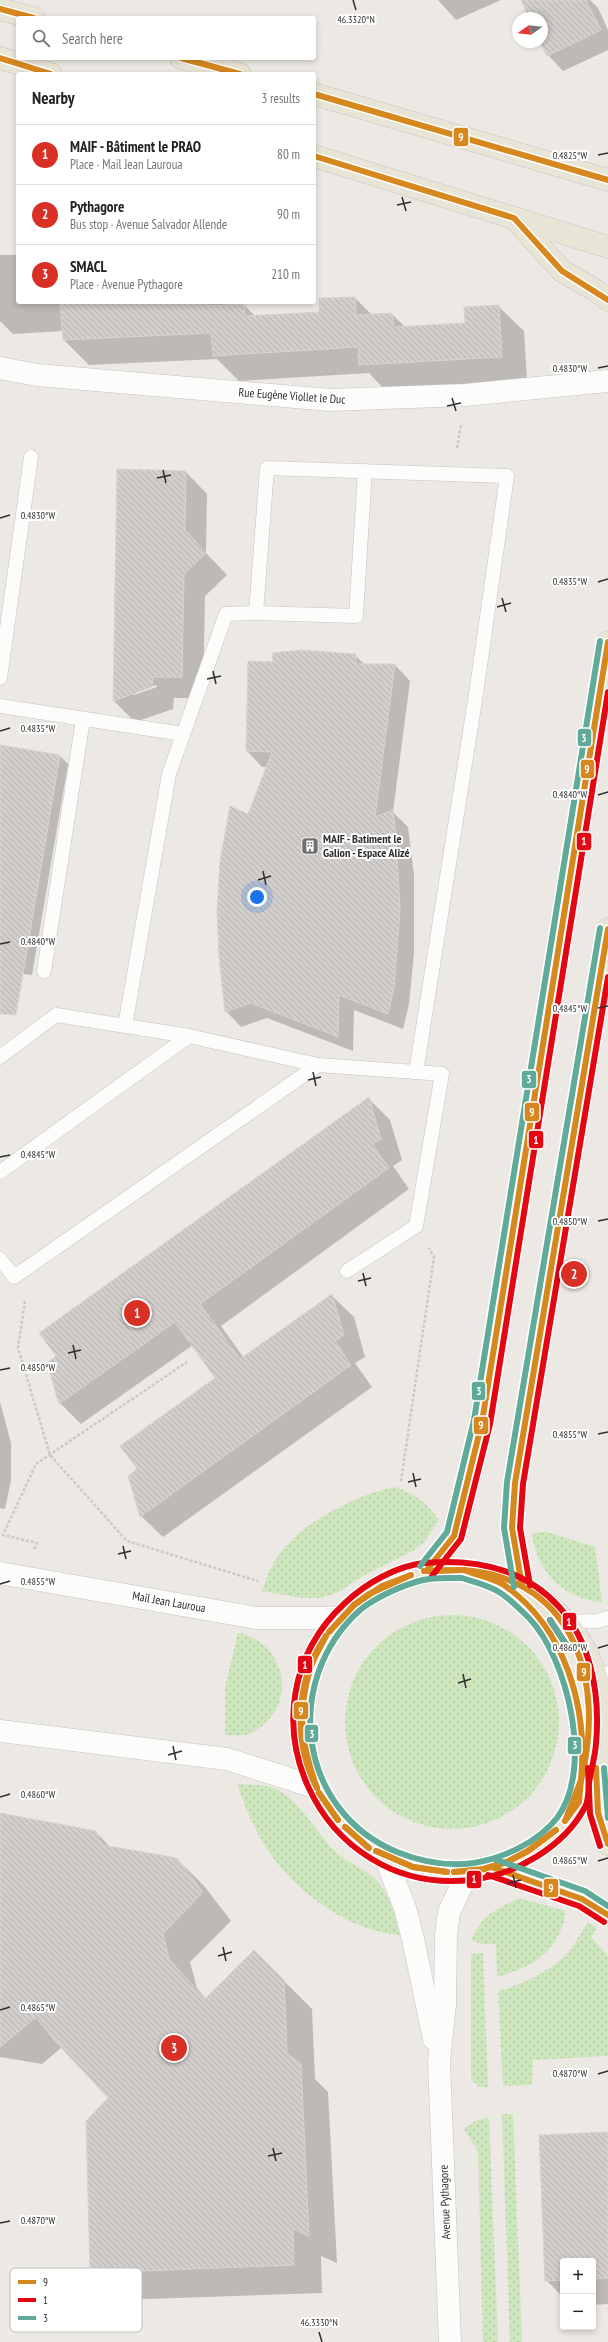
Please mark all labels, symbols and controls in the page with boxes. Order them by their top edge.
north arrow [512,12,548,48]
text: 46.3320°N [337,13,375,26]
search box [16,16,316,60]
icon: search [30,27,52,49]
text: Search here [62,29,123,48]
text: Nearby [32,87,75,109]
text: 3 results [261,90,300,107]
line badge: 9 [453,127,469,147]
text: 9 [458,130,464,144]
text: MAIF - Bâtiment le PRAO [70,137,201,156]
text: 1 [42,146,48,163]
text: 80 m [277,146,300,163]
text: 0.4825°W [553,149,587,162]
text: Place · Mail Jean Lauroua [70,156,182,173]
text: Pythagore [70,197,124,216]
text: 2 [42,206,48,223]
text: 90 m [277,206,300,223]
text: Bus stop · Avenue Salvador Allende [70,216,227,233]
text: SMACL [70,257,107,276]
text: 3 [42,266,48,283]
text: 210 m [271,266,300,283]
text: Place · Avenue Pythagore [70,276,183,293]
text: 0.4830°W [553,362,587,375]
street label: Rue Eugène Viollet le Duc [238,384,347,407]
text: 0.4830°W [21,509,55,522]
text: 0.4835°W [553,575,587,588]
text: 0.4835°W [21,722,55,735]
line badge: 3 [577,728,592,747]
text: 3 [581,731,587,745]
line badge: 9 [580,759,595,779]
text: 9 [584,762,590,776]
text: 0.4840°W [553,788,587,801]
place label: MAIF - Batiment le Galion - Espace Alizé [323,831,410,860]
line badge: 1 [576,832,592,851]
text: 1 [581,834,587,848]
building icon: MAIF - Batiment le Galion - Espace Alizé [300,836,320,856]
your location [247,887,267,907]
text: 0.4840°W [21,935,55,948]
text: 0.4845°W [553,1002,587,1015]
line badge: 3 [521,1070,537,1089]
text: 3 [526,1072,532,1086]
line badge: 9 [524,1102,540,1122]
text: 9 [529,1105,535,1119]
line badge: 1 [528,1130,544,1149]
text: 1 [533,1133,539,1147]
text: 0.4845°W [21,1148,55,1161]
text: 0.4850°W [553,1215,587,1228]
pin: 2 [561,1259,587,1289]
pin: 1 [124,1298,150,1328]
text: 0.4850°W [21,1361,55,1374]
line badge: 3 [471,1381,486,1401]
text: 3 [476,1384,482,1398]
line badge: 9 [473,1416,489,1435]
text: 9 [478,1418,484,1432]
text: 0.4855°W [553,1428,587,1441]
text: 0.4855°W [21,1575,55,1588]
street label: Mail Jean Lauroua [131,1588,207,1615]
line badge: 1 [562,1612,577,1631]
text: 1 [566,1615,572,1629]
text: 0.4860°W [553,1641,587,1654]
line badge: 1 [297,1655,313,1674]
text: 1 [302,1658,308,1672]
line badge: 9 [576,1662,591,1682]
text: 9 [581,1665,587,1679]
line badge: 9 [293,1701,309,1720]
text: 9 [298,1704,304,1718]
line badge: 3 [304,1724,319,1743]
text: 3 [309,1727,315,1741]
line badge: 3 [567,1736,582,1755]
text: 3 [572,1738,578,1752]
text: 0.4860°W [21,1788,55,1801]
text: 0.4865°W [553,1854,587,1867]
line badge: 1 [466,1870,482,1889]
text: 1 [471,1872,477,1886]
line badge: 9 [543,1878,559,1898]
text: 9 [548,1881,554,1895]
text: 0.4865°W [21,2001,55,2014]
pin: 3 [161,2033,187,2063]
text: 0.4870°W [553,2067,587,2080]
street label: Avenue Pythagore [436,2164,453,2240]
text: 0.4870°W [21,2214,55,2227]
map controls [560,2258,596,2330]
button: + [560,2258,596,2294]
legend [10,2268,142,2332]
text: 9 [43,2275,48,2289]
text: 1 [43,2293,48,2307]
button: − [560,2294,596,2330]
text: 3 [43,2311,48,2325]
text: 46.3330°N [300,2316,338,2329]

